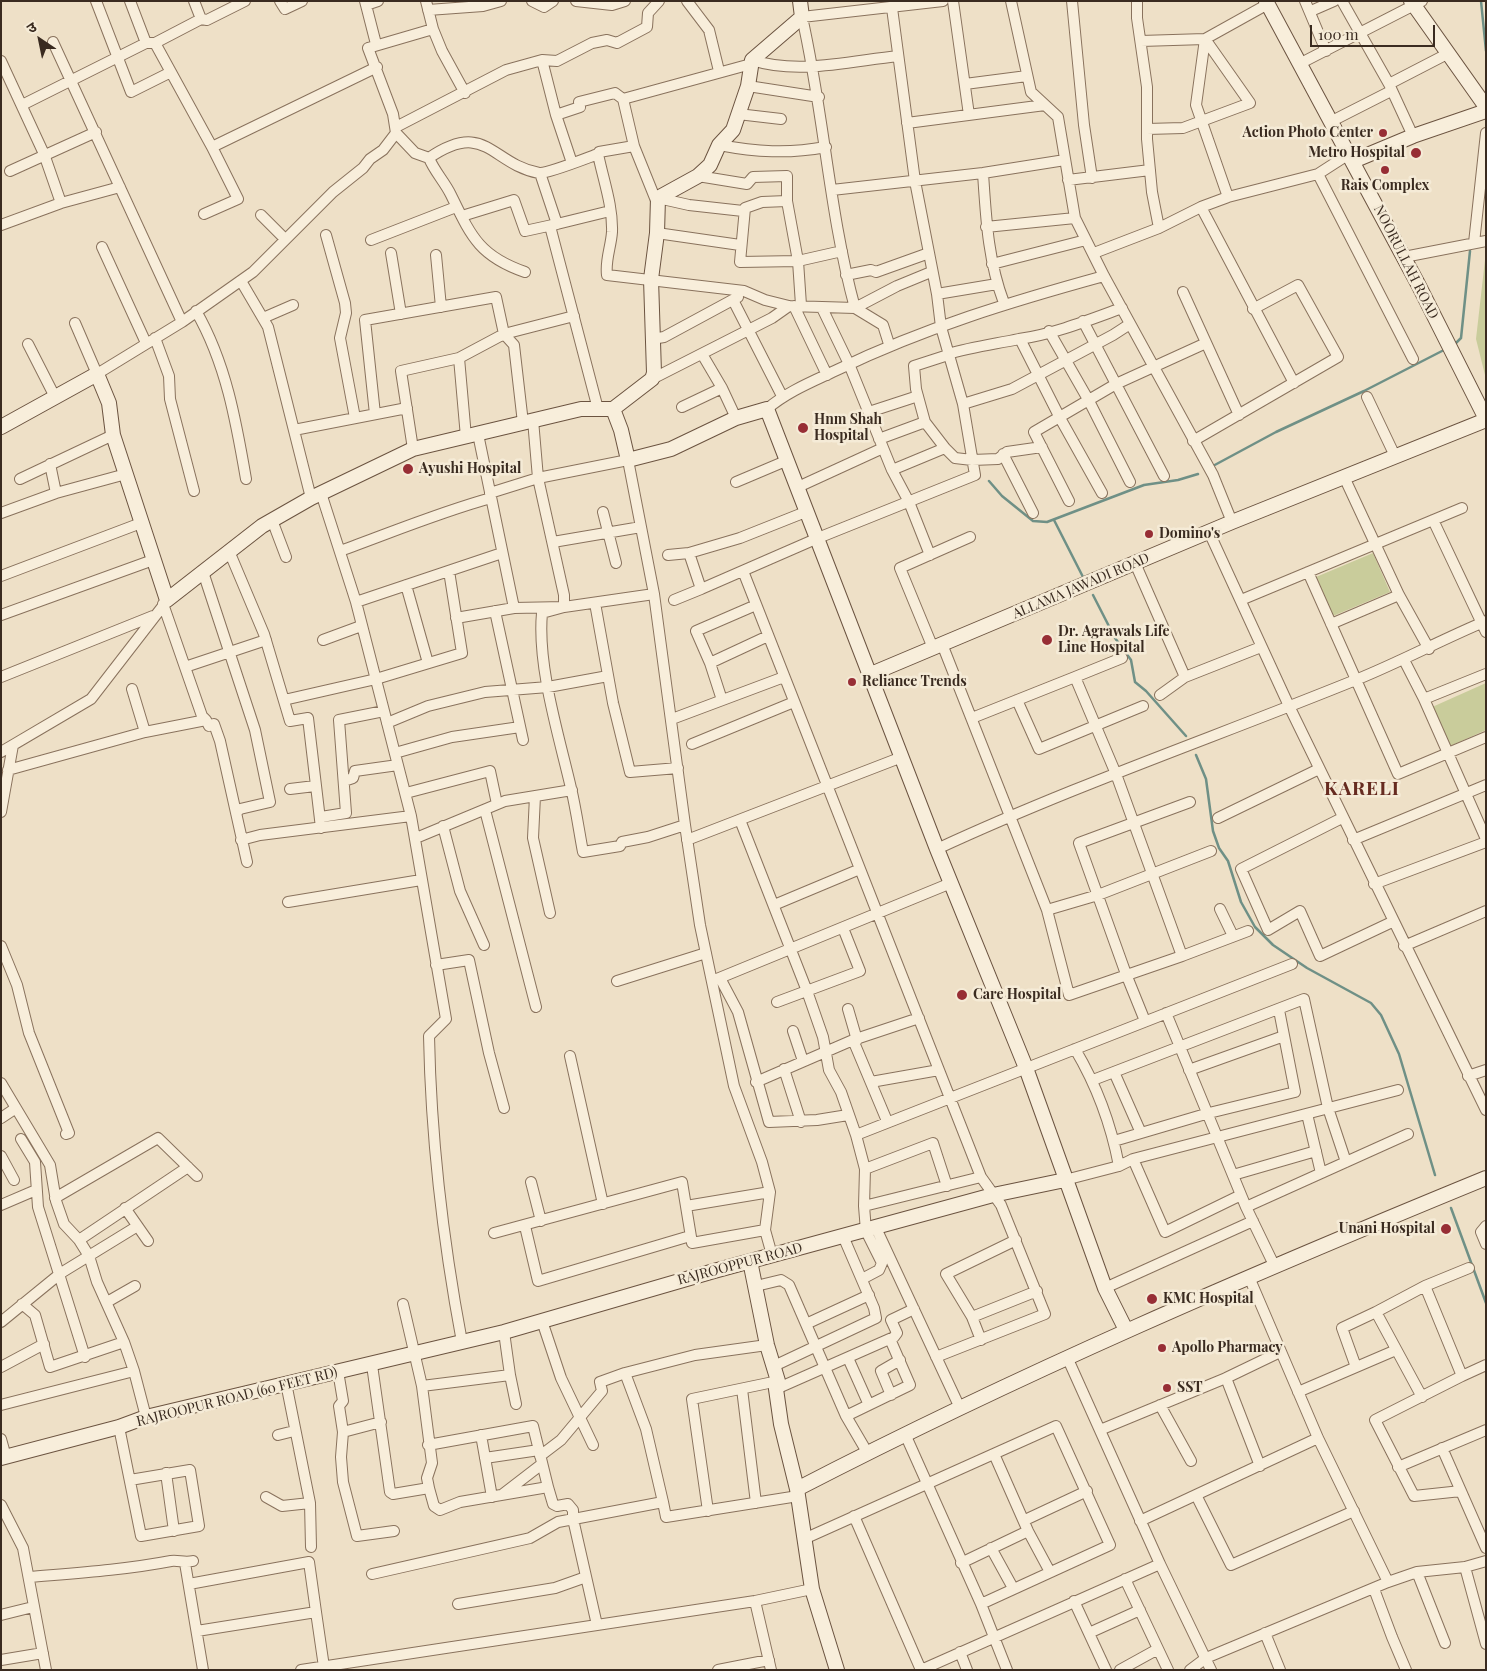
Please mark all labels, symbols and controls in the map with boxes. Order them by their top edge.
north arrow [15,15,65,65]
scale bar [1312,15,1437,47]
text: उ [23,17,40,37]
text: 100 m [1318,24,1359,44]
place label: Action Photo Center [1242,125,1373,141]
marker: Action Photo Center [1377,127,1389,139]
place label: Metro Hospital [1308,145,1405,161]
marker: Metro Hospital [1409,146,1423,160]
marker: Rais Complex [1379,164,1391,176]
place label: Rais Complex [1341,178,1429,194]
street label: NOORULLAH ROAD [1370,202,1442,322]
place label: Hnm Shah Hospital [814,412,882,444]
marker: Hnm Shah Hospital [796,421,810,435]
place label: Ayushi Hospital [419,461,521,477]
marker: Ayushi Hospital [401,462,415,476]
place label: Domino's [1159,526,1220,542]
marker: Domino's [1143,528,1155,540]
street label: ALLAMA JAWADI ROAD [1010,550,1152,622]
place label: Dr. Agrawals Life Line Hospital [1058,624,1170,656]
marker: Dr. Agrawals Life Line Hospital [1040,633,1054,647]
place label: Reliance Trends [862,674,967,690]
marker: Reliance Trends [846,676,858,688]
district label: KARELI [1323,778,1401,800]
place label: Care Hospital [973,987,1061,1003]
marker: Care Hospital [955,988,969,1002]
place label: Unani Hospital [1339,1221,1435,1237]
marker: Unani Hospital [1439,1222,1453,1236]
street label: RAJROOPPUR ROAD [676,1239,804,1289]
place label: KMC Hospital [1163,1291,1254,1307]
marker: KMC Hospital [1145,1292,1159,1306]
place label: Apollo Pharmacy [1172,1340,1283,1356]
marker: Apollo Pharmacy [1156,1342,1168,1354]
street label: RAJROOPUR ROAD (60 FEET RD) [135,1364,339,1430]
place label: SST [1177,1380,1203,1396]
marker: SST [1161,1382,1173,1394]

